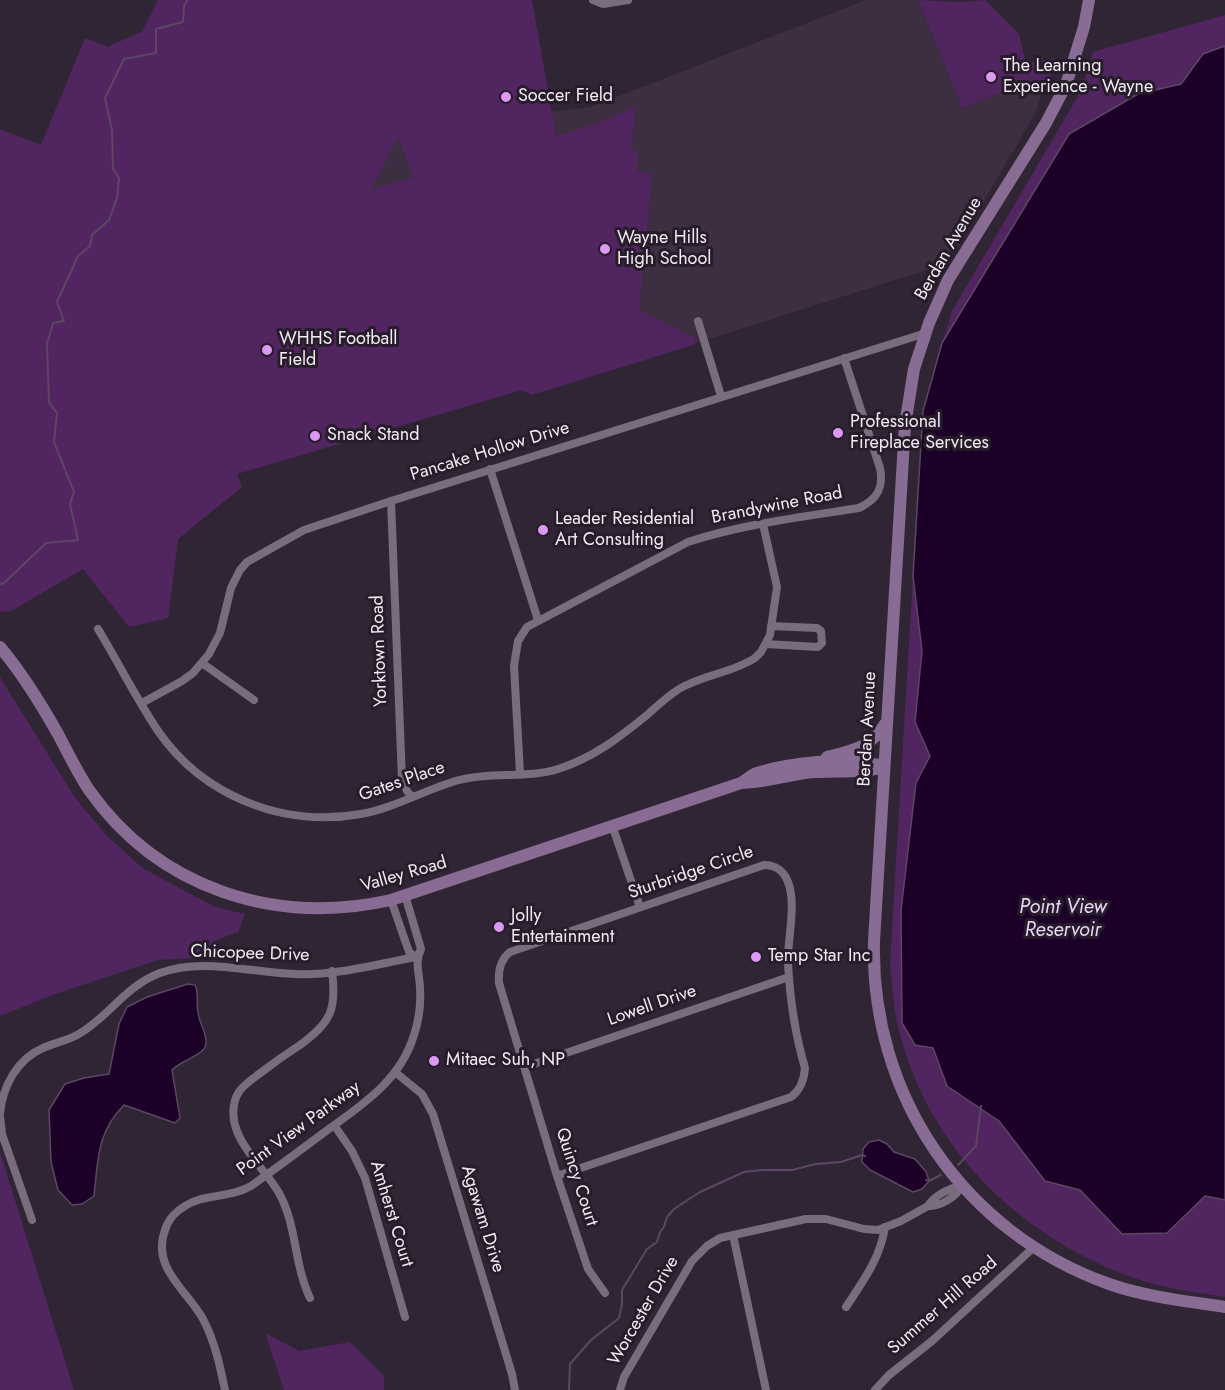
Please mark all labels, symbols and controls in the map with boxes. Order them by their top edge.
place label: The Learning Experience - Wayne [1003,56,1153,98]
marker: The Learning Experience - Wayne [984,70,998,84]
place label: Soccer Field [518,86,613,108]
marker: Soccer Field [499,90,513,104]
street label: Berdan Avenue [911,194,987,304]
place label: Wayne Hills High School [617,228,711,270]
marker: Wayne Hills High School [598,242,612,256]
place label: WHHS Football Field [279,329,397,372]
marker: WHHS Football Field [260,343,274,357]
place label: Professional Fireplace Services [850,412,989,454]
street label: Pancake Hollow Drive [408,418,572,486]
place label: Snack Stand [327,425,419,447]
marker: Professional Fireplace Services [831,426,845,440]
marker: Snack Stand [308,429,322,443]
street label: Brandywine Road [710,483,844,529]
place label: Leader Residential Art Consulting [555,509,694,552]
marker: Leader Residential Art Consulting [536,523,550,537]
street label: Yorktown Road [367,595,393,707]
street label: Berdan Avenue [854,671,882,787]
street label: Gates Place [356,757,448,807]
street label: Sturbridge Circle [626,841,756,905]
street label: Valley Road [359,852,449,898]
water label: Point View Reservoir [1019,896,1107,943]
place label: Jolly Entertainment [511,906,614,948]
marker: Jolly Entertainment [492,920,506,934]
street label: Chicopee Drive [190,941,310,967]
place label: Temp Star Inc [768,946,870,968]
marker: Temp Star Inc [749,950,763,964]
street label: Lowell Drive [605,981,699,1031]
place label: Mitaec Suh, NP [446,1050,565,1072]
marker: Mitaec Suh, NP [427,1054,441,1068]
street label: Point View Parkway [233,1077,365,1181]
street label: Quincy Court [550,1125,602,1229]
street label: Amherst Court [365,1158,417,1270]
street label: Agawam Drive [455,1163,509,1275]
street label: Summer Hill Road [884,1252,1002,1360]
street label: Worcester Drive [604,1253,684,1369]

